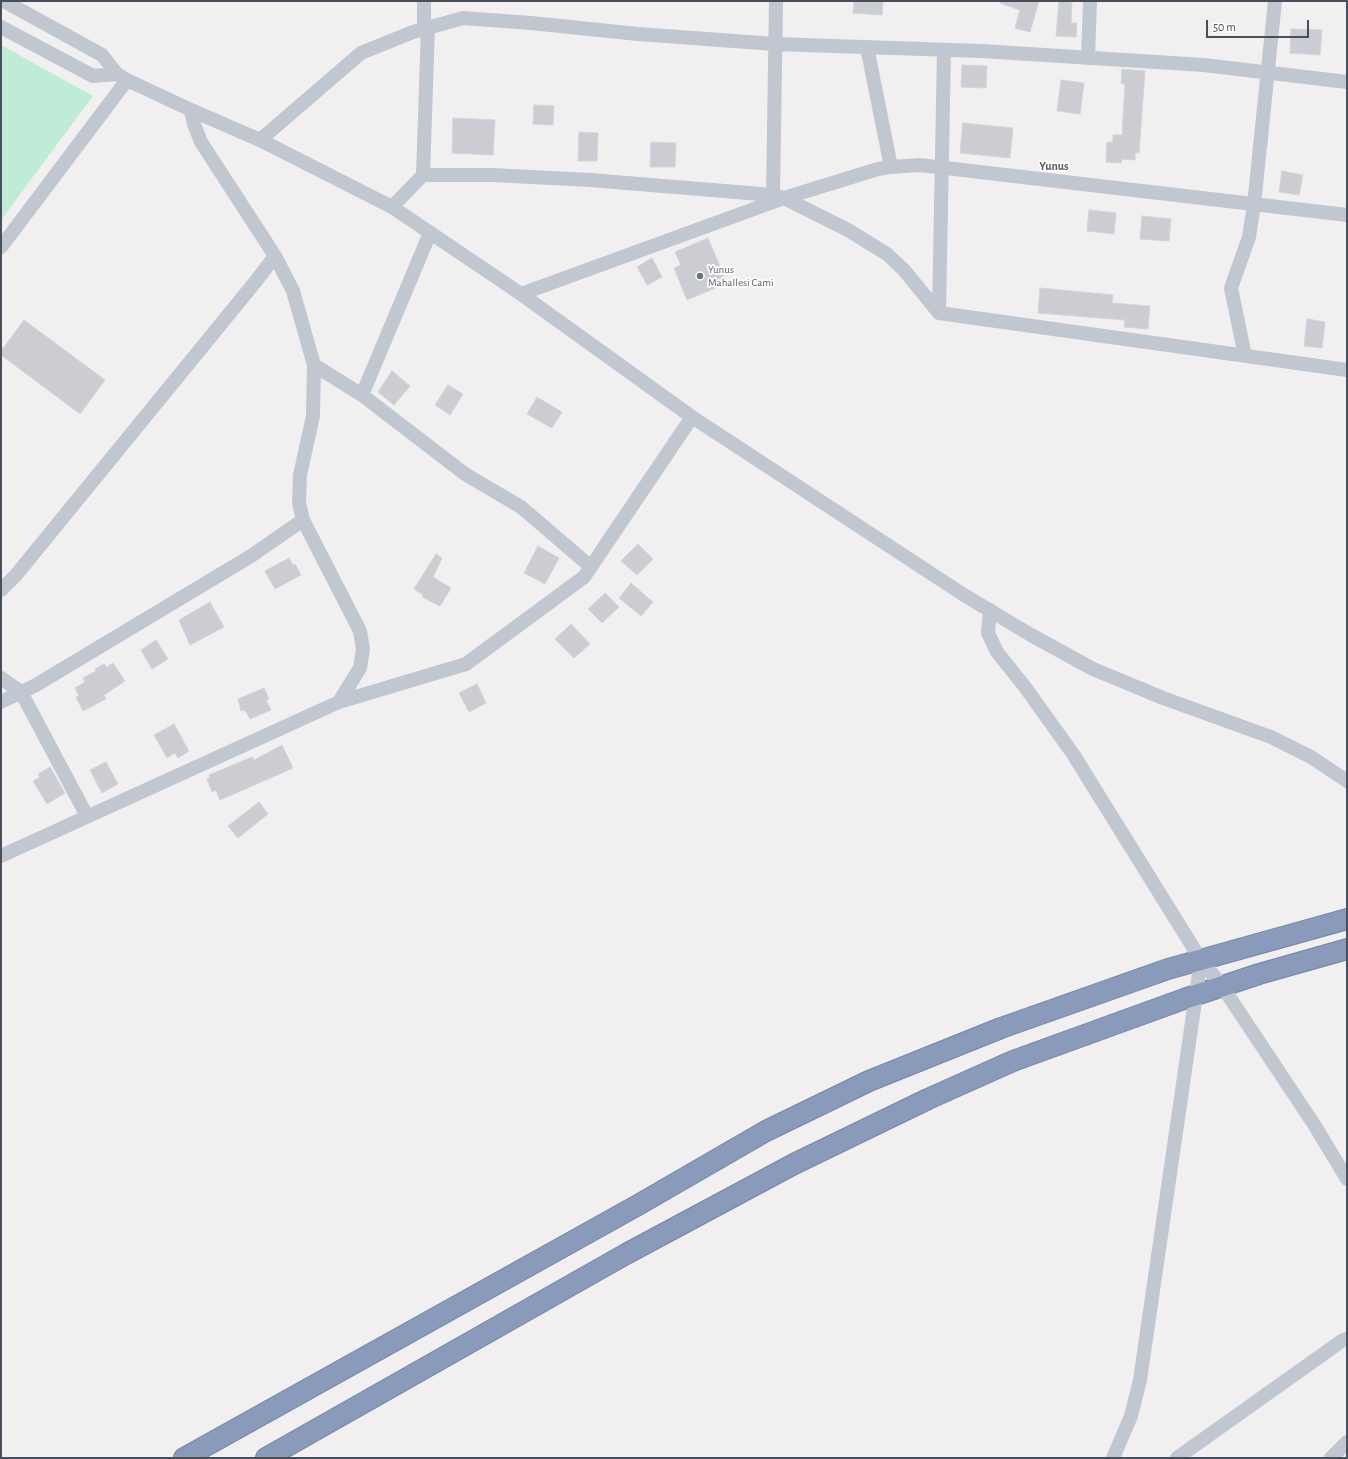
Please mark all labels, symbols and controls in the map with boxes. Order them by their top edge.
scale bar [1208,12,1311,38]
text: 50 m [1213,21,1236,33]
district label: Yunus [1039,159,1069,173]
place label: Yunus Mahallesi Cami [708,263,774,289]
marker: Yunus Mahallesi Cami [695,271,705,281]

